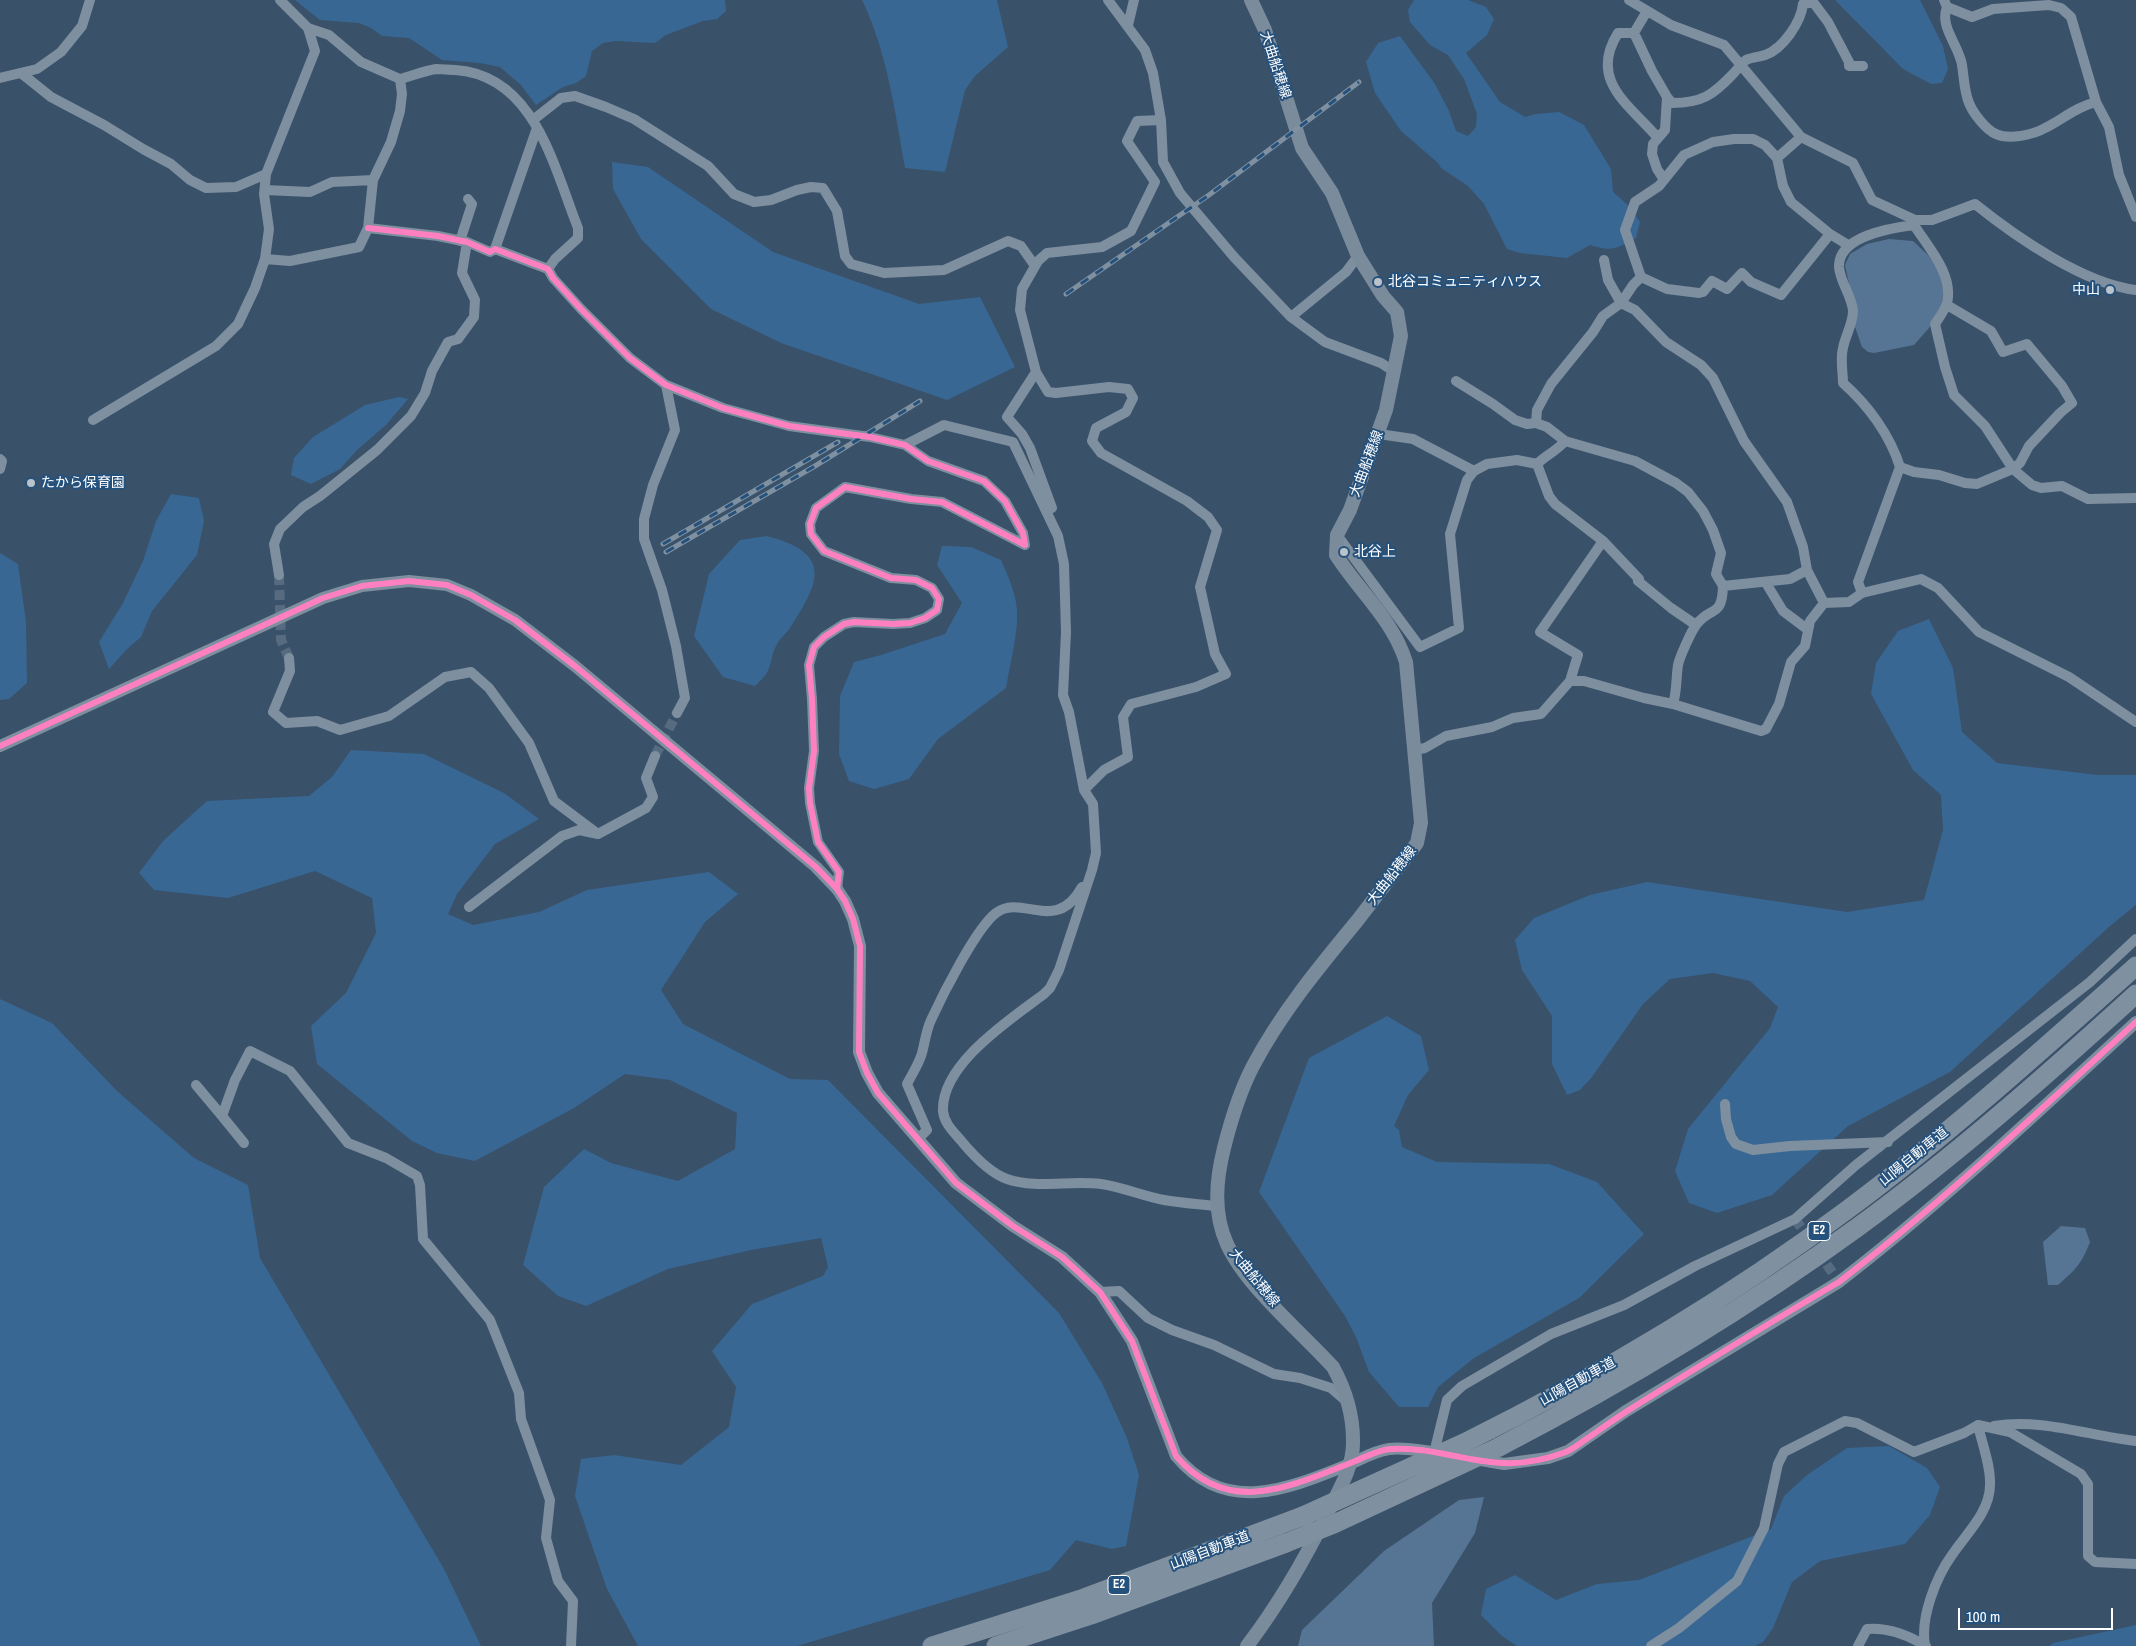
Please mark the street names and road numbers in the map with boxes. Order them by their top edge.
street label: 大曲船穂線 [1256,29,1294,101]
street label: 大曲船穂線 [1347,428,1387,500]
street label: 大曲船穂線 [1364,843,1420,909]
street label: 山陽自動車道 [1876,1124,1952,1190]
road number: E2 [1808,1222,1830,1240]
street label: 大曲船穂線 [1225,1246,1283,1310]
street label: 山陽自動車道 [1537,1354,1619,1410]
street label: 山陽自動車道 [1168,1528,1252,1574]
road number: E2 [1108,1576,1130,1594]

